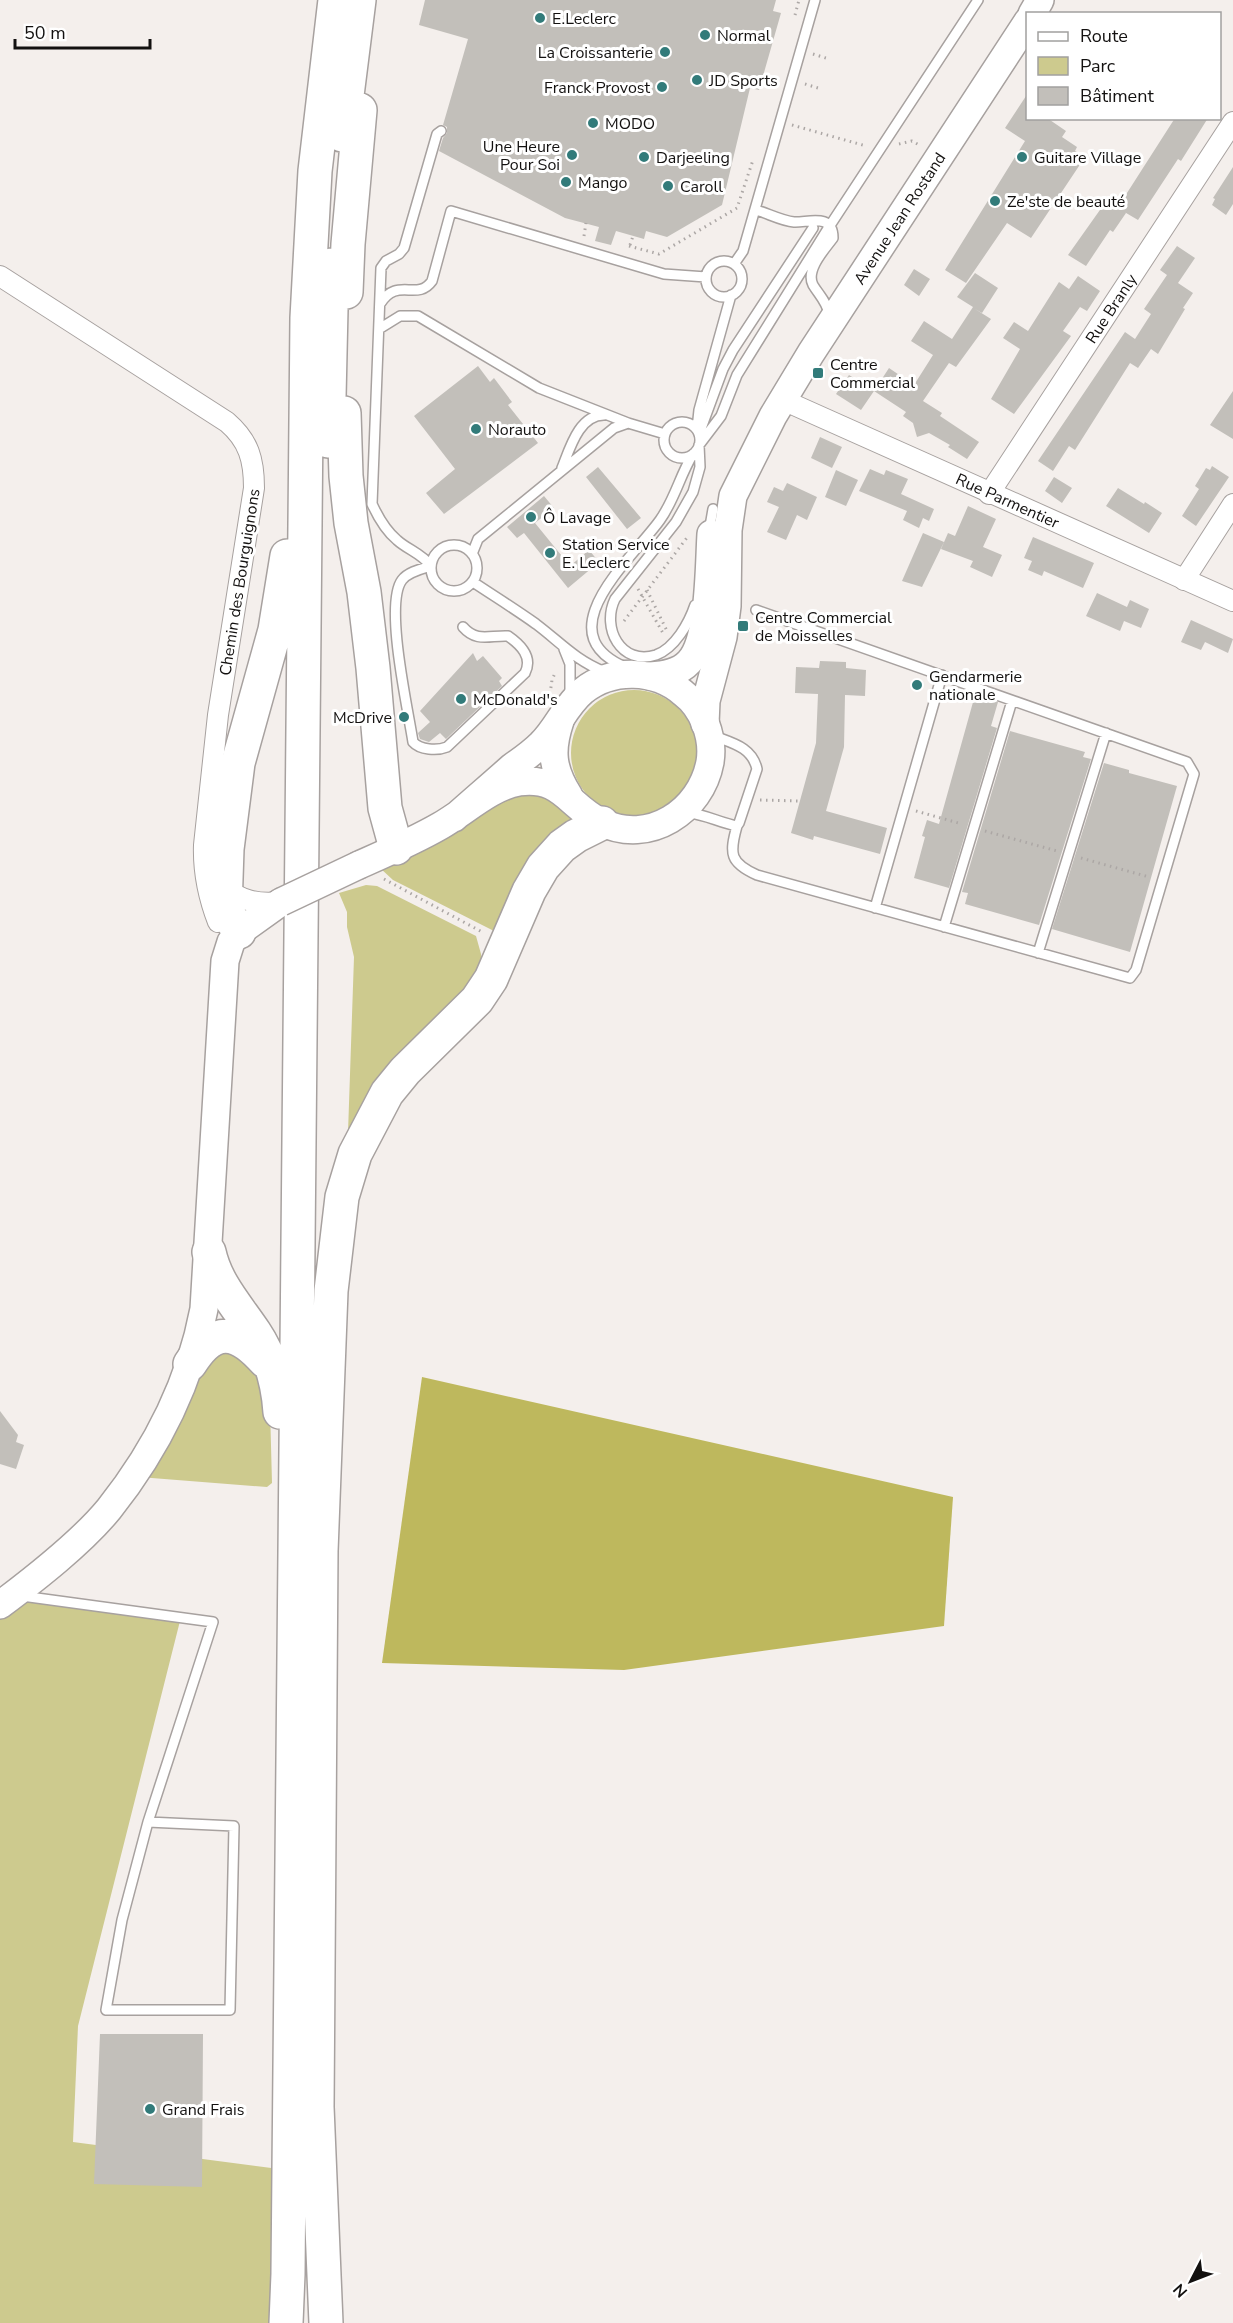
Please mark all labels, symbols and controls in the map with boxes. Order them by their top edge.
place label: E.Leclerc [552,8,616,30]
marker: E.Leclerc [533,11,547,25]
scale bar [15,12,150,50]
legend [1026,12,1221,120]
text: 50 m [24,21,66,45]
text: Route [1080,24,1128,48]
place label: Normal [717,25,771,47]
marker: Normal [698,28,712,42]
place label: La Croissanterie [538,42,653,64]
marker: La Croissanterie [658,45,672,59]
text: Parc [1080,54,1115,78]
place label: JD Sports [708,70,778,92]
marker: JD Sports [690,73,704,87]
place label: Franck Provost [544,77,650,99]
marker: Franck Provost [655,80,669,94]
text: Bâtiment [1080,84,1154,108]
place label: MODO [605,113,655,135]
marker: MODO [586,116,600,130]
place label: Une Heure Pour Soi [483,136,560,176]
place label: Darjeeling [656,147,730,169]
place label: Guitare Village [1034,147,1141,169]
marker: Une Heure Pour Soi [565,148,579,162]
street label: Avenue Jean Rostand [849,148,951,289]
marker: Darjeeling [637,150,651,164]
marker: Guitare Village [1015,150,1029,164]
place label: Mango [578,172,628,194]
marker: Mango [559,175,573,189]
place label: Caroll [680,176,723,198]
marker: Caroll [661,179,675,193]
place label: Ze'ste de beauté [1007,191,1125,213]
marker: Ze'ste de beauté [988,194,1002,208]
street label: Rue Branly [1081,269,1143,348]
place label: Centre Commercial [830,354,915,394]
marker: Centre Commercial [811,366,825,380]
place label: Norauto [488,419,546,441]
marker: Norauto [469,422,483,436]
street label: Rue Parmentier [952,469,1063,534]
street label: Chemin des Bourguignons [214,487,266,677]
place label: Ô Lavage [543,507,611,529]
marker: Ô Lavage [524,510,538,524]
place label: Station Service E. Leclerc [562,534,670,574]
marker: Station Service E. Leclerc [543,546,557,560]
place label: Centre Commercial de Moisselles [755,607,892,647]
marker: Centre Commercial de Moisselles [736,619,750,633]
place label: Gendarmerie nationale [929,666,1022,706]
marker: Gendarmerie nationale [910,678,924,692]
place label: McDonald's [473,689,558,711]
marker: McDonald's [454,692,468,706]
place label: McDrive [333,707,392,729]
marker: McDrive [397,710,411,724]
place label: Grand Frais [162,2099,244,2121]
marker: Grand Frais [143,2102,157,2116]
north arrow [1161,2251,1221,2311]
text: N [1168,2279,1193,2302]

